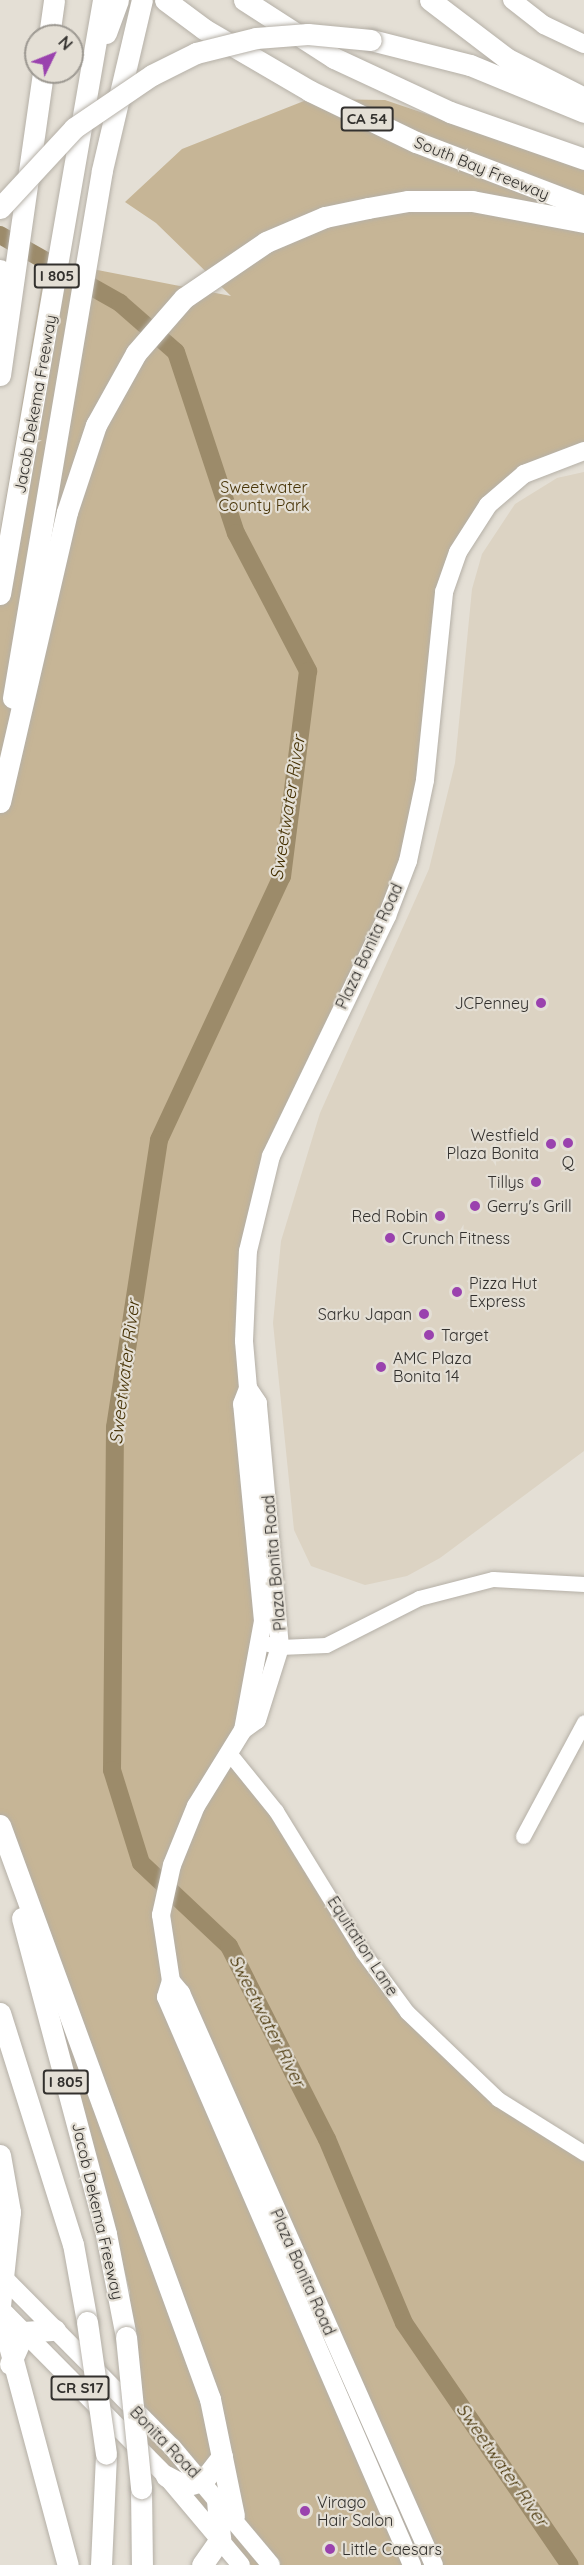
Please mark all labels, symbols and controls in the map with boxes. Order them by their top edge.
north arrow [24,24,84,84]
text: N [54,32,77,54]
road number: CA 54 [340,107,394,131]
street label: South Bay Freeway [412,132,552,204]
road number: I 805 [33,264,81,288]
street label: Jacob Dekema Freeway [10,313,60,495]
park label: Sweetwater County Park [218,477,310,515]
water label: Sweetwater River [266,734,310,882]
street label: Plaza Bonita Road [331,880,407,1012]
place label: JCPenney [454,993,529,1013]
marker: JCPenney [534,996,548,1010]
place label: Westfield Plaza Bonita [447,1125,539,1163]
marker: Q [561,1136,575,1150]
marker: Westfield Plaza Bonita [544,1137,558,1151]
place label: Q [562,1152,574,1172]
place label: Tillys [487,1172,524,1192]
marker: Tillys [529,1175,543,1189]
place label: Gerry's Grill [487,1196,572,1216]
marker: Gerry's Grill [468,1199,482,1213]
place label: Red Robin [352,1206,428,1226]
marker: Red Robin [433,1209,447,1223]
place label: Crunch Fitness [402,1228,510,1248]
marker: Crunch Fitness [383,1231,397,1245]
place label: Pizza Hut Express [469,1273,537,1311]
marker: Pizza Hut Express [450,1285,464,1299]
water label: Sweetwater River [105,1298,145,1446]
place label: Sarku Japan [318,1304,412,1324]
marker: Sarku Japan [417,1307,431,1321]
place label: Target [441,1325,489,1345]
marker: Target [422,1328,436,1342]
place label: AMC Plaza Bonita 14 [393,1348,472,1386]
marker: AMC Plaza Bonita 14 [374,1360,388,1374]
street label: Plaza Bonita Road [258,1494,290,1632]
street label: Equitation Lane [324,1893,402,1999]
water label: Sweetwater River [224,1951,310,2091]
road number: I 805 [42,2070,90,2094]
street label: Jacob Dekema Freeway [68,2121,128,2301]
street label: Plaza Bonita Road [266,2206,340,2338]
road number: CR S17 [50,2376,110,2400]
water label: Sweetwater River [451,2399,553,2531]
street label: Bonita Road [126,2402,204,2482]
place label: Virago Hair Salon [317,2492,393,2530]
marker: Virago Hair Salon [298,2504,312,2518]
place label: Little Caesars [342,2539,442,2559]
marker: Little Caesars [323,2542,337,2556]

